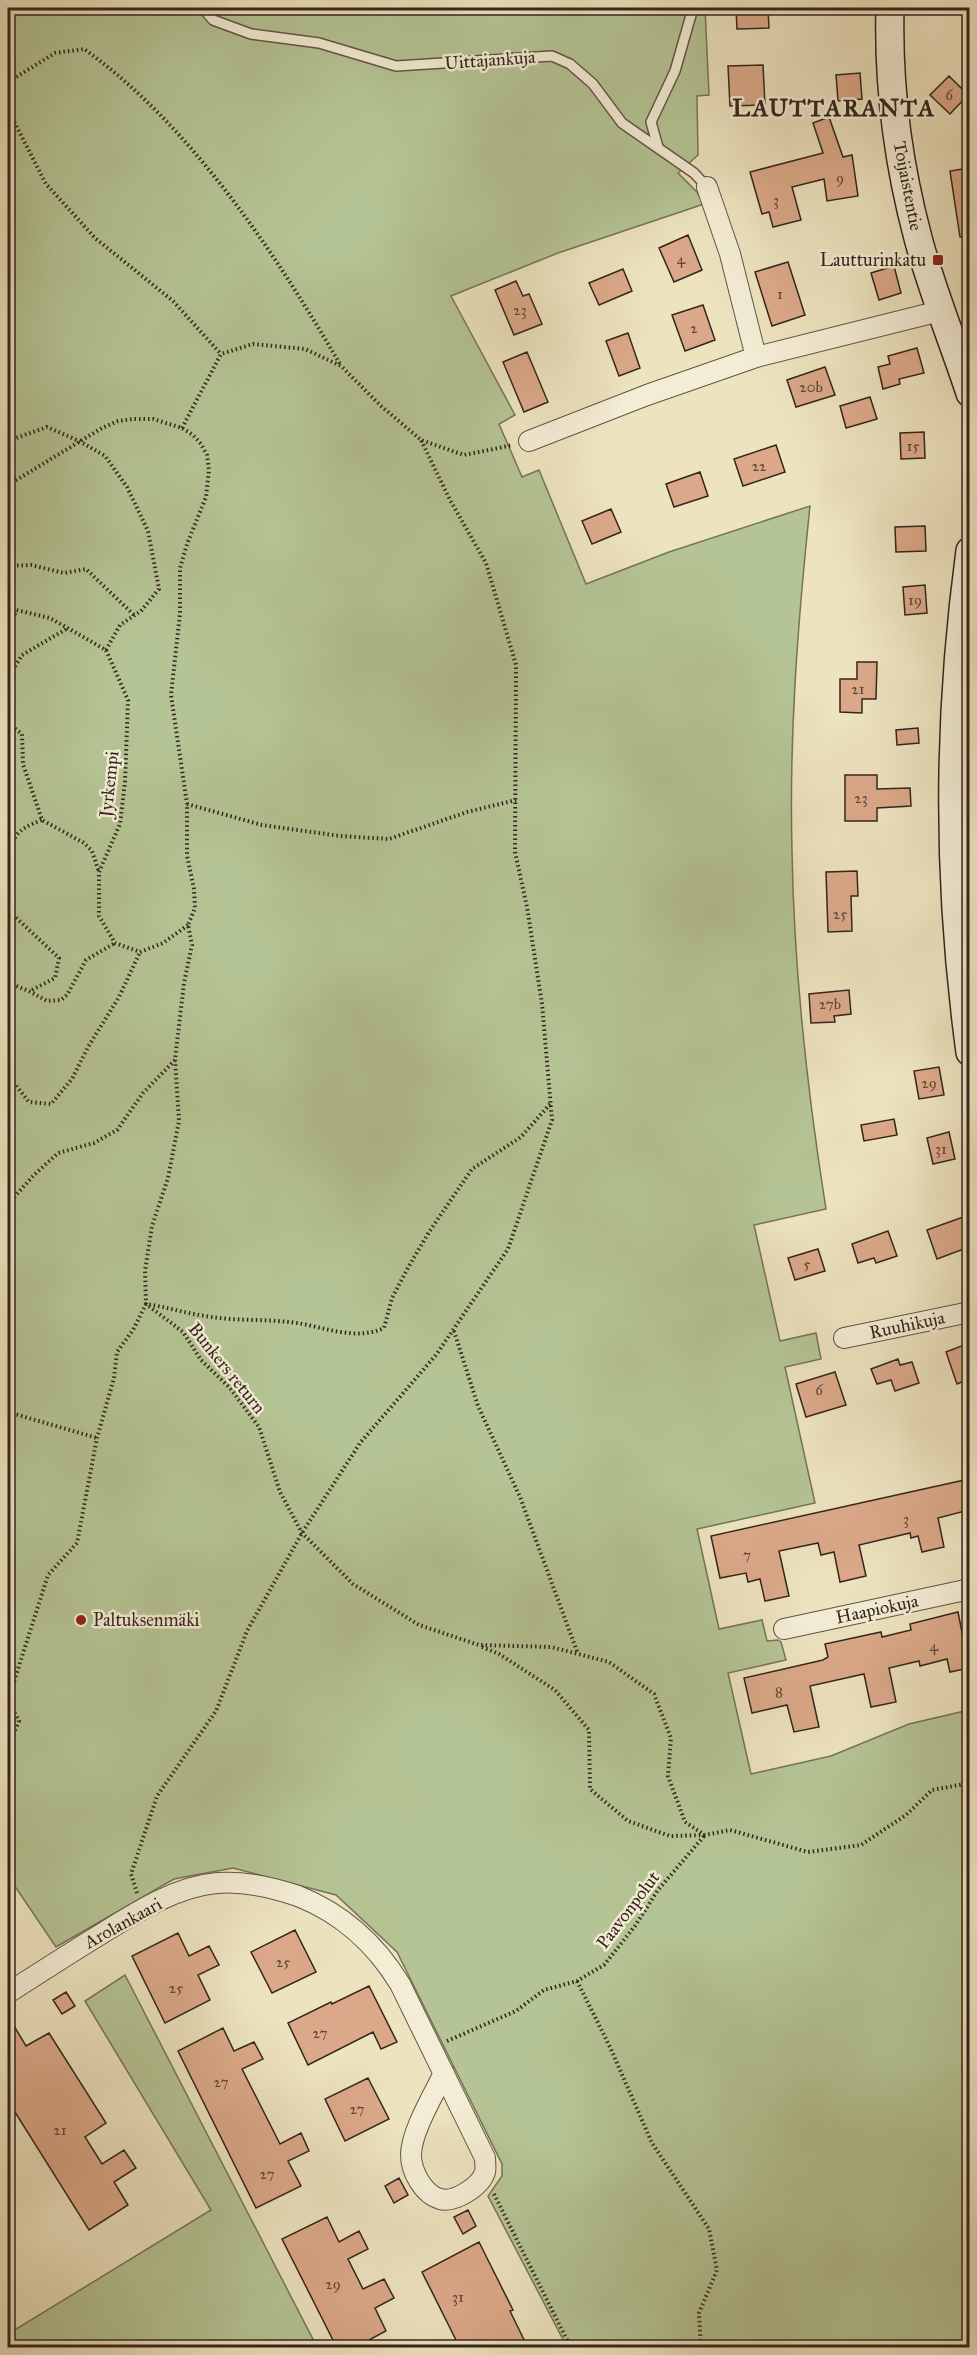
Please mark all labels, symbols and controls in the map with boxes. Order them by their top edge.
street label: Uittajankuja [444,46,537,74]
house number: 6 [945,86,954,104]
district label: LAUTTARANTA [732,93,936,123]
street label: Toijaistentie [889,139,927,233]
house number: 9 [836,169,844,187]
house number: 3 [773,191,779,209]
place label: Lautturinkatu [820,249,926,271]
house number: 4 [677,250,686,268]
marker: Lautturinkatu [931,253,945,267]
house number: 1 [777,285,783,303]
house number: 23 [513,301,527,319]
house number: 2 [690,319,698,337]
house number: 20b [799,378,823,396]
house number: 15 [907,437,919,455]
house number: 22 [752,457,767,475]
house number: 19 [908,591,922,609]
house number: 21 [851,680,865,698]
street label: Jyrkempi [94,750,124,820]
house number: 23 [854,789,868,807]
house number: 25 [833,905,847,923]
house number: 27b [819,995,841,1013]
house number: 29 [921,1074,937,1092]
house number: 31 [935,1140,947,1158]
house number: 5 [804,1255,811,1273]
street label: Ruuhikuja [867,1306,947,1344]
street label: Bunkers return [184,1318,271,1418]
house number: 6 [815,1381,824,1399]
house number: 3 [903,1510,909,1528]
house number: 7 [743,1546,751,1564]
street label: Haapiokuja [834,1589,921,1628]
place label: Paltuksenmäki [93,1609,200,1631]
marker: Paltuksenmäki [74,1613,88,1627]
house number: 4 [930,1637,939,1655]
house number: 8 [775,1683,783,1701]
street label: Paavonpolut [592,1866,665,1953]
street label: Arolankaari [79,1893,166,1954]
house number: 25 [276,1953,290,1971]
house number: 25 [169,1979,183,1997]
house number: 27 [313,2024,328,2042]
house number: 27 [214,2073,229,2091]
house number: 27 [350,2100,365,2118]
house number: 21 [53,2121,67,2139]
house number: 27 [260,2165,275,2183]
house number: 29 [325,2275,341,2293]
house number: 31 [452,2288,464,2306]

